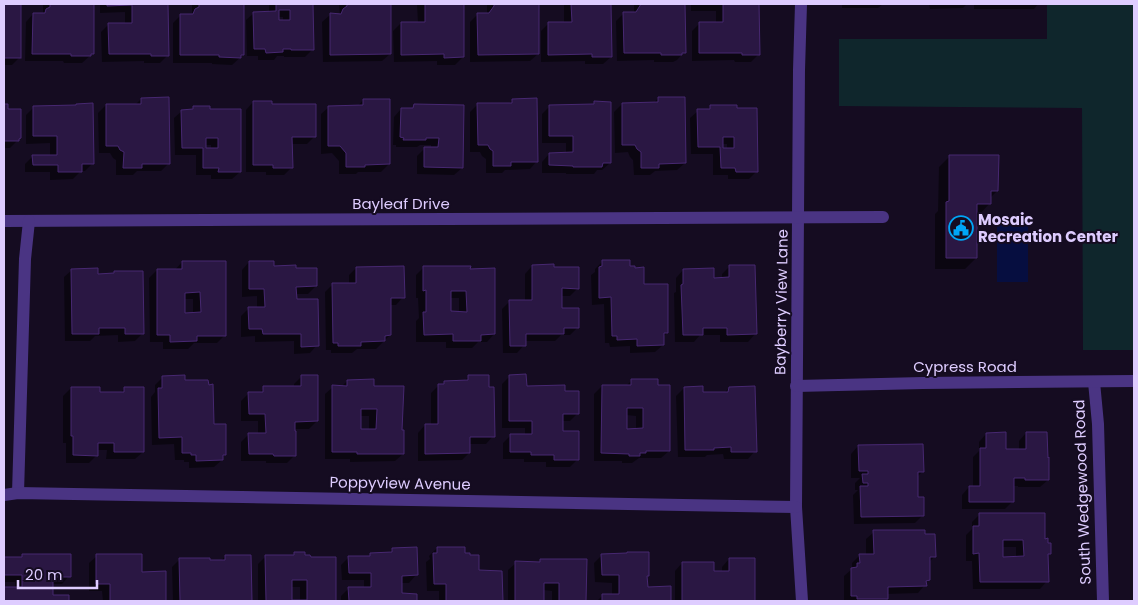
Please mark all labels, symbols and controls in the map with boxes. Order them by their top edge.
street label: Bayleaf Drive [352,193,450,214]
place label: Mosaic Recreation Center [978,209,1118,247]
public building icon: Mosaic Recreation Center [948,215,974,241]
street label: Bayberry View Lane [769,229,793,375]
street label: Cypress Road [913,356,1017,377]
street label: South Wedgewood Road [1068,399,1096,585]
street label: Poppyview Avenue [329,471,471,495]
scale bar [18,558,96,590]
text: 20 m [25,564,63,585]

